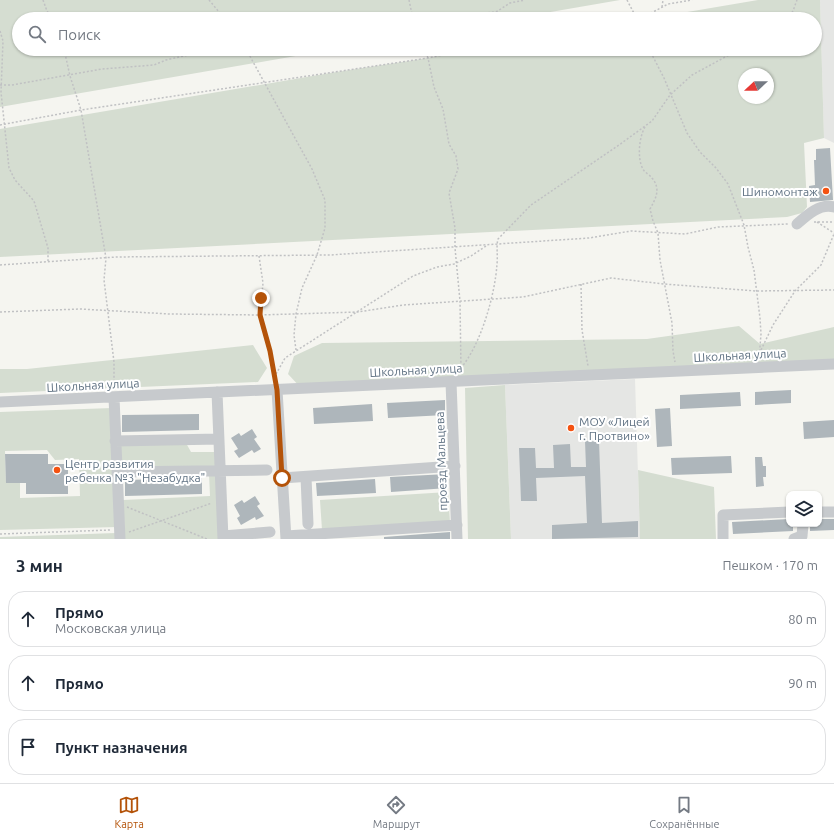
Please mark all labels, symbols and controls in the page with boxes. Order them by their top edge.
search box [12,12,822,56]
icon: search [26,23,48,45]
text: Поиск [58,26,101,43]
north arrow [738,68,774,104]
place label: Шиномонтаж [742,185,818,198]
marker: Шиномонтаж [821,186,831,196]
route end [252,289,270,307]
street label: Школьная улица [693,346,787,364]
street label: Школьная улица [369,361,463,379]
street label: Школьная улица [46,376,140,394]
street label: проезд Мальцева [433,411,449,511]
place label: МОУ «Лицей г. Протвино» [579,415,650,442]
marker: МОУ «Лицей г. Протвино» [566,423,576,433]
place label: Центр развития ребенка №3 "Незабудка" [65,457,205,484]
marker: Центр развития ребенка №3 "Незабудка" [52,465,62,475]
route start [273,469,291,487]
map controls [786,491,822,527]
button: layers [786,491,822,527]
text: 3 мин [16,556,63,575]
text: Пешком · 170 m [722,558,818,572]
text: Прямо [55,604,104,621]
icon: ahead [17,608,39,630]
text: 80 m [788,612,817,626]
text: Московская улица [55,621,166,635]
icon: ahead [17,672,39,694]
text: Прямо [55,675,104,692]
text: 90 m [788,676,817,690]
icon: arrive [17,736,39,758]
text: Пункт назначения [55,739,188,756]
tab: Карта [114,794,144,830]
tab: Маршрут [373,794,420,830]
tab: Сохранённые [649,794,719,830]

